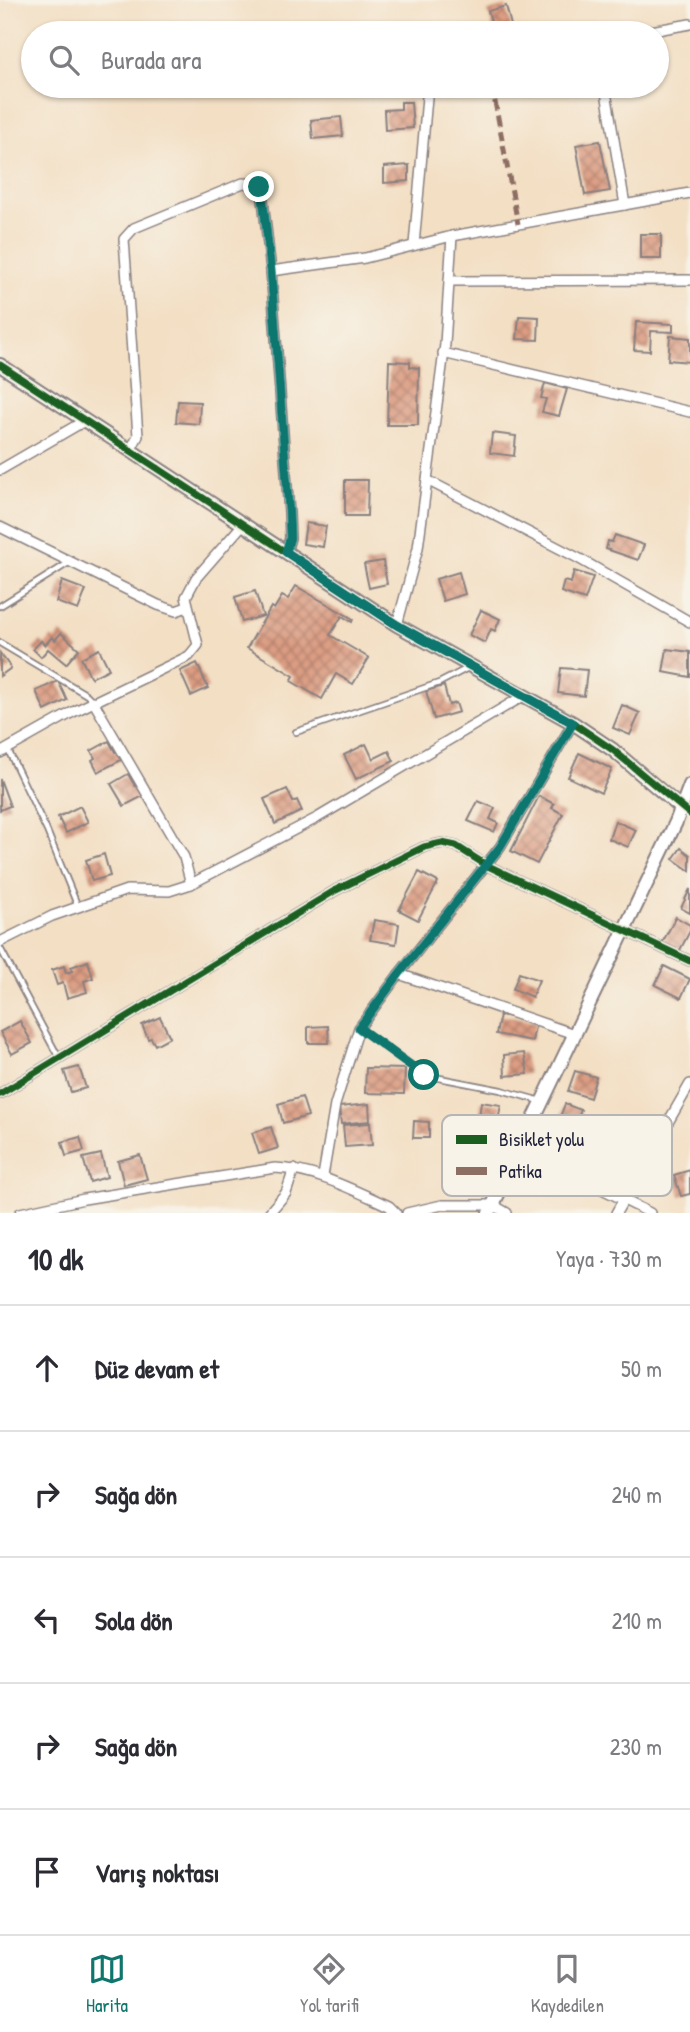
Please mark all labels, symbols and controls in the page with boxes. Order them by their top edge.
search box [21,21,669,98]
icon: search [45,41,83,79]
text: Burada ara [101,42,202,77]
route end [243,171,274,202]
route start [408,1059,439,1090]
legend [442,1115,672,1196]
text: Bisiklet yolu [499,1126,585,1152]
text: Patika [499,1158,542,1184]
text: 10 dk [28,1239,83,1279]
text: Yaya · 730 m [556,1243,662,1274]
icon: ahead [28,1349,66,1387]
text: Düz devam et [95,1351,219,1386]
text: 50 m [621,1353,662,1384]
icon: right [28,1475,66,1513]
text: Sağa dön [95,1477,177,1512]
text: 240 m [611,1479,662,1510]
icon: left [28,1601,66,1639]
text: Sola dön [95,1603,173,1638]
text: 210 m [612,1605,662,1636]
icon: right [28,1727,66,1765]
text: Sağa dön [95,1729,177,1764]
text: 230 m [610,1731,662,1762]
icon: arrive [28,1853,66,1891]
text: Varış noktası [95,1855,220,1890]
tab: Harita [86,1950,128,2018]
tab: Yol tarifi [300,1950,359,2018]
tab: Kaydedilen [531,1950,604,2018]

